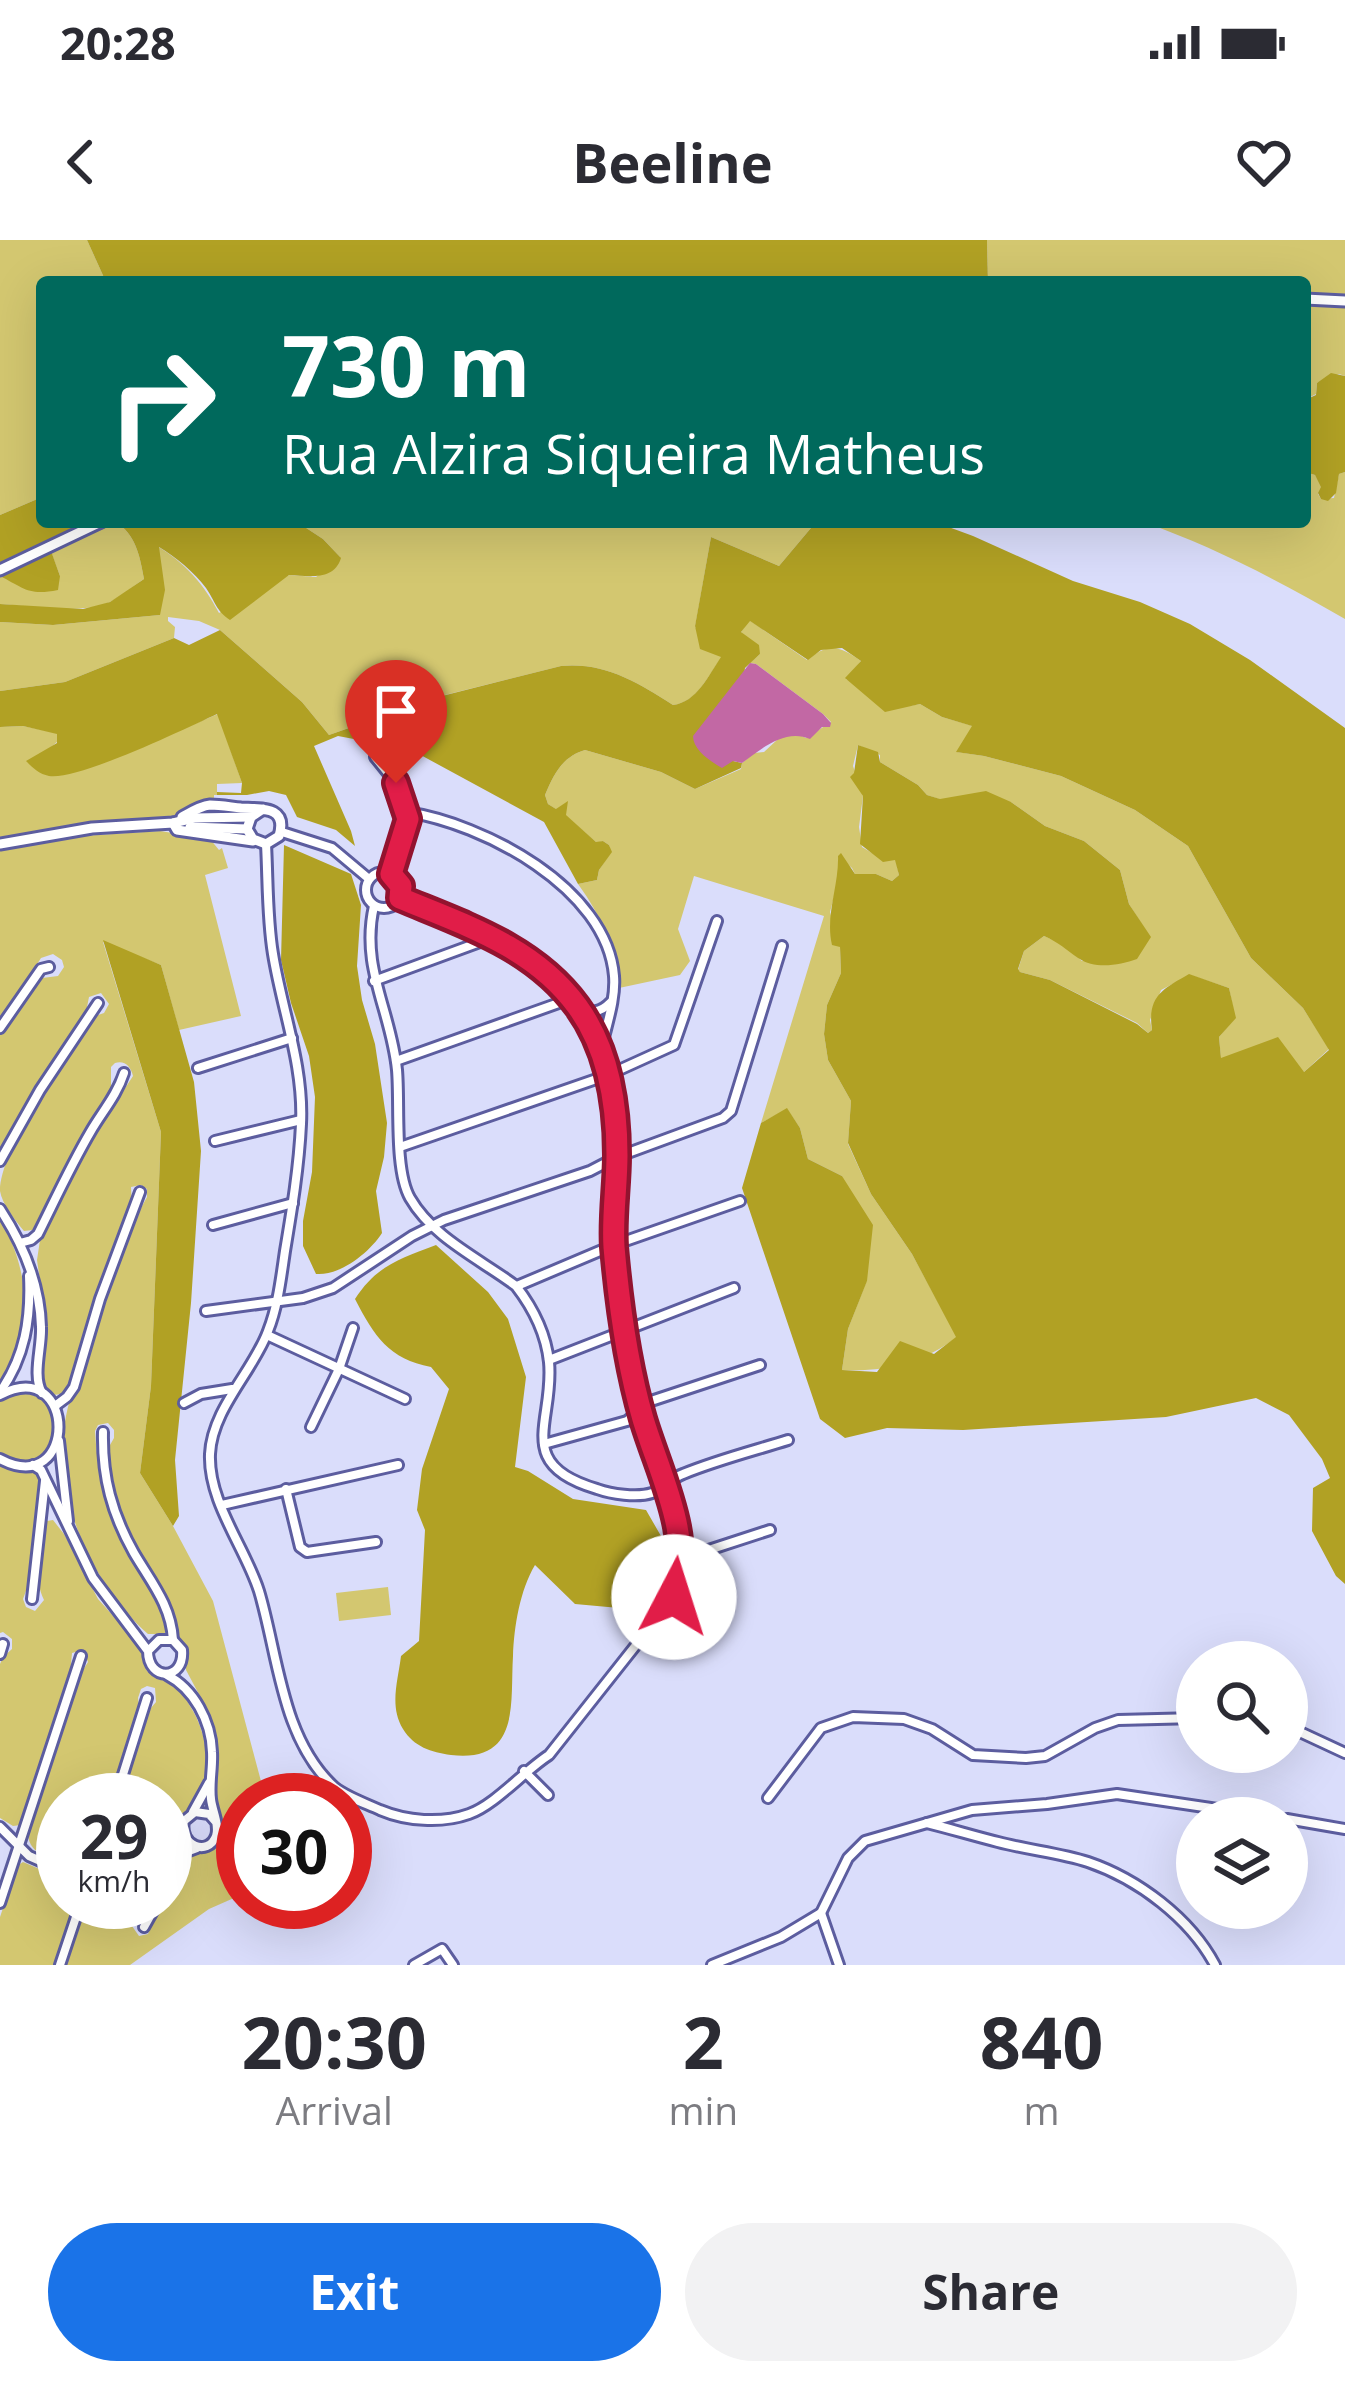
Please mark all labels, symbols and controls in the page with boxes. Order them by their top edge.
text: 20:28 [60,12,176,73]
text: Beeline [572,125,773,199]
icon: back [48,129,114,195]
icon: heart [1231,129,1297,195]
text: 730 m [282,307,530,422]
icon: right [84,324,240,480]
text: Rua Alzira Siqueira Matheus [282,416,985,490]
pin [345,660,447,783]
icon: arrive [363,678,429,744]
position arrow [611,1534,737,1660]
map controls [1176,1641,1308,1929]
button: search [1176,1641,1308,1773]
speed limit sign: 30 [216,1773,372,1929]
text: 29 [80,1795,148,1877]
button: layers [1176,1797,1308,1929]
text: km/h [78,1860,150,1901]
text: 20:30 [242,1992,427,2090]
text: 2 [683,1992,724,2090]
text: 840 [980,1992,1103,2090]
text: Arrival [276,2083,393,2136]
text: min [668,2083,738,2136]
text: m [1024,2083,1060,2136]
button: Exit [48,2223,661,2361]
button: Share [685,2223,1297,2361]

